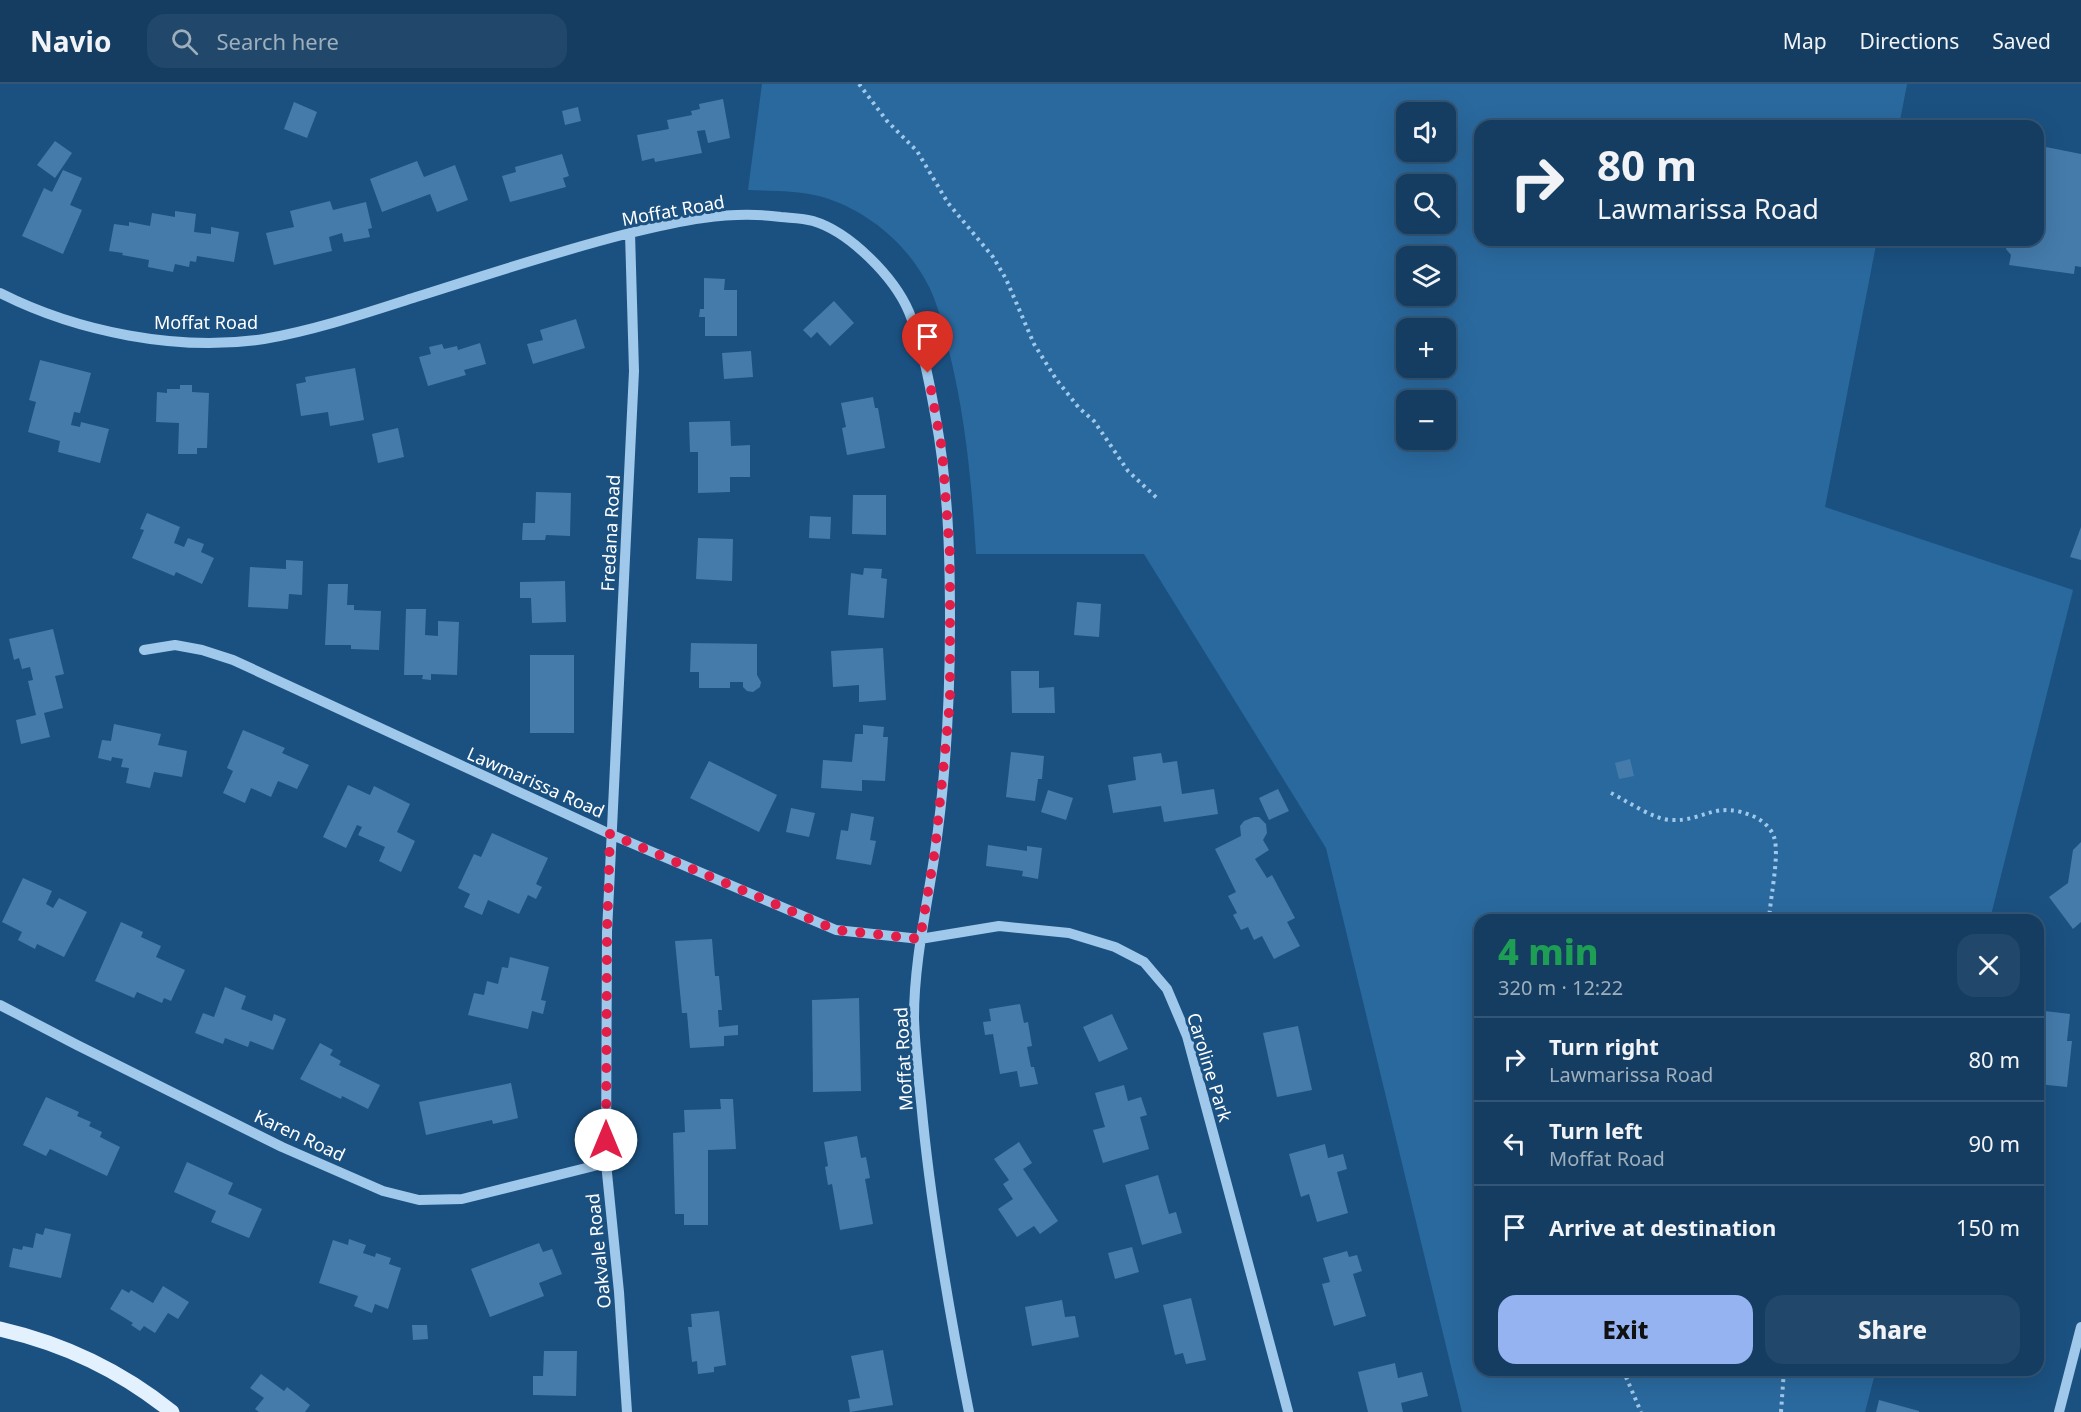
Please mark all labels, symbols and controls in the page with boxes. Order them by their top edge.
search box [147,14,567,68]
text: Navio [30,22,111,60]
icon: search [168,25,201,58]
text: Search here [216,26,339,56]
text: Map [1783,27,1827,55]
text: Directions [1860,27,1959,55]
text: Saved [1992,27,2051,55]
map controls [1396,102,1456,450]
button: sound [1396,102,1456,162]
text: 80 m [1597,136,1697,193]
icon: right [1498,144,1576,222]
button: search [1396,174,1456,234]
street label: Moffat Road [620,189,726,231]
text: Lawmarissa Road [1597,190,1819,227]
button: layers [1396,246,1456,306]
street label: Moffat Road [154,310,258,334]
pin [902,311,953,373]
button: + [1396,318,1456,378]
icon: arrive [911,320,944,353]
button: − [1396,390,1456,450]
street label: Fredana Road [595,474,625,592]
street label: Lawmarissa Road [464,741,608,823]
text: 4 min [1498,927,1599,976]
button: close [1957,934,2020,997]
text: 320 m · 12:22 [1498,974,1623,1001]
street label: Moffat Road [888,1006,918,1112]
street label: Caroline Park [1182,1010,1238,1125]
text: Turn right [1549,1031,1659,1061]
icon: right [1498,1043,1531,1076]
text: 80 m [1969,1044,2020,1074]
text: Lawmarissa Road [1549,1061,1713,1088]
street label: Karen Road [251,1104,349,1166]
position arrow [574,1108,638,1172]
text: Turn left [1549,1115,1643,1145]
icon: left [1498,1127,1531,1160]
text: 90 m [1969,1128,2020,1158]
text: Moffat Road [1549,1145,1665,1172]
street label: Oakvale Road [580,1192,616,1310]
icon: arrive [1498,1211,1531,1244]
text: Arrive at destination [1549,1212,1776,1242]
text: 150 m [1956,1212,2020,1242]
button: Exit [1498,1295,1753,1364]
button: Share [1765,1295,2020,1364]

